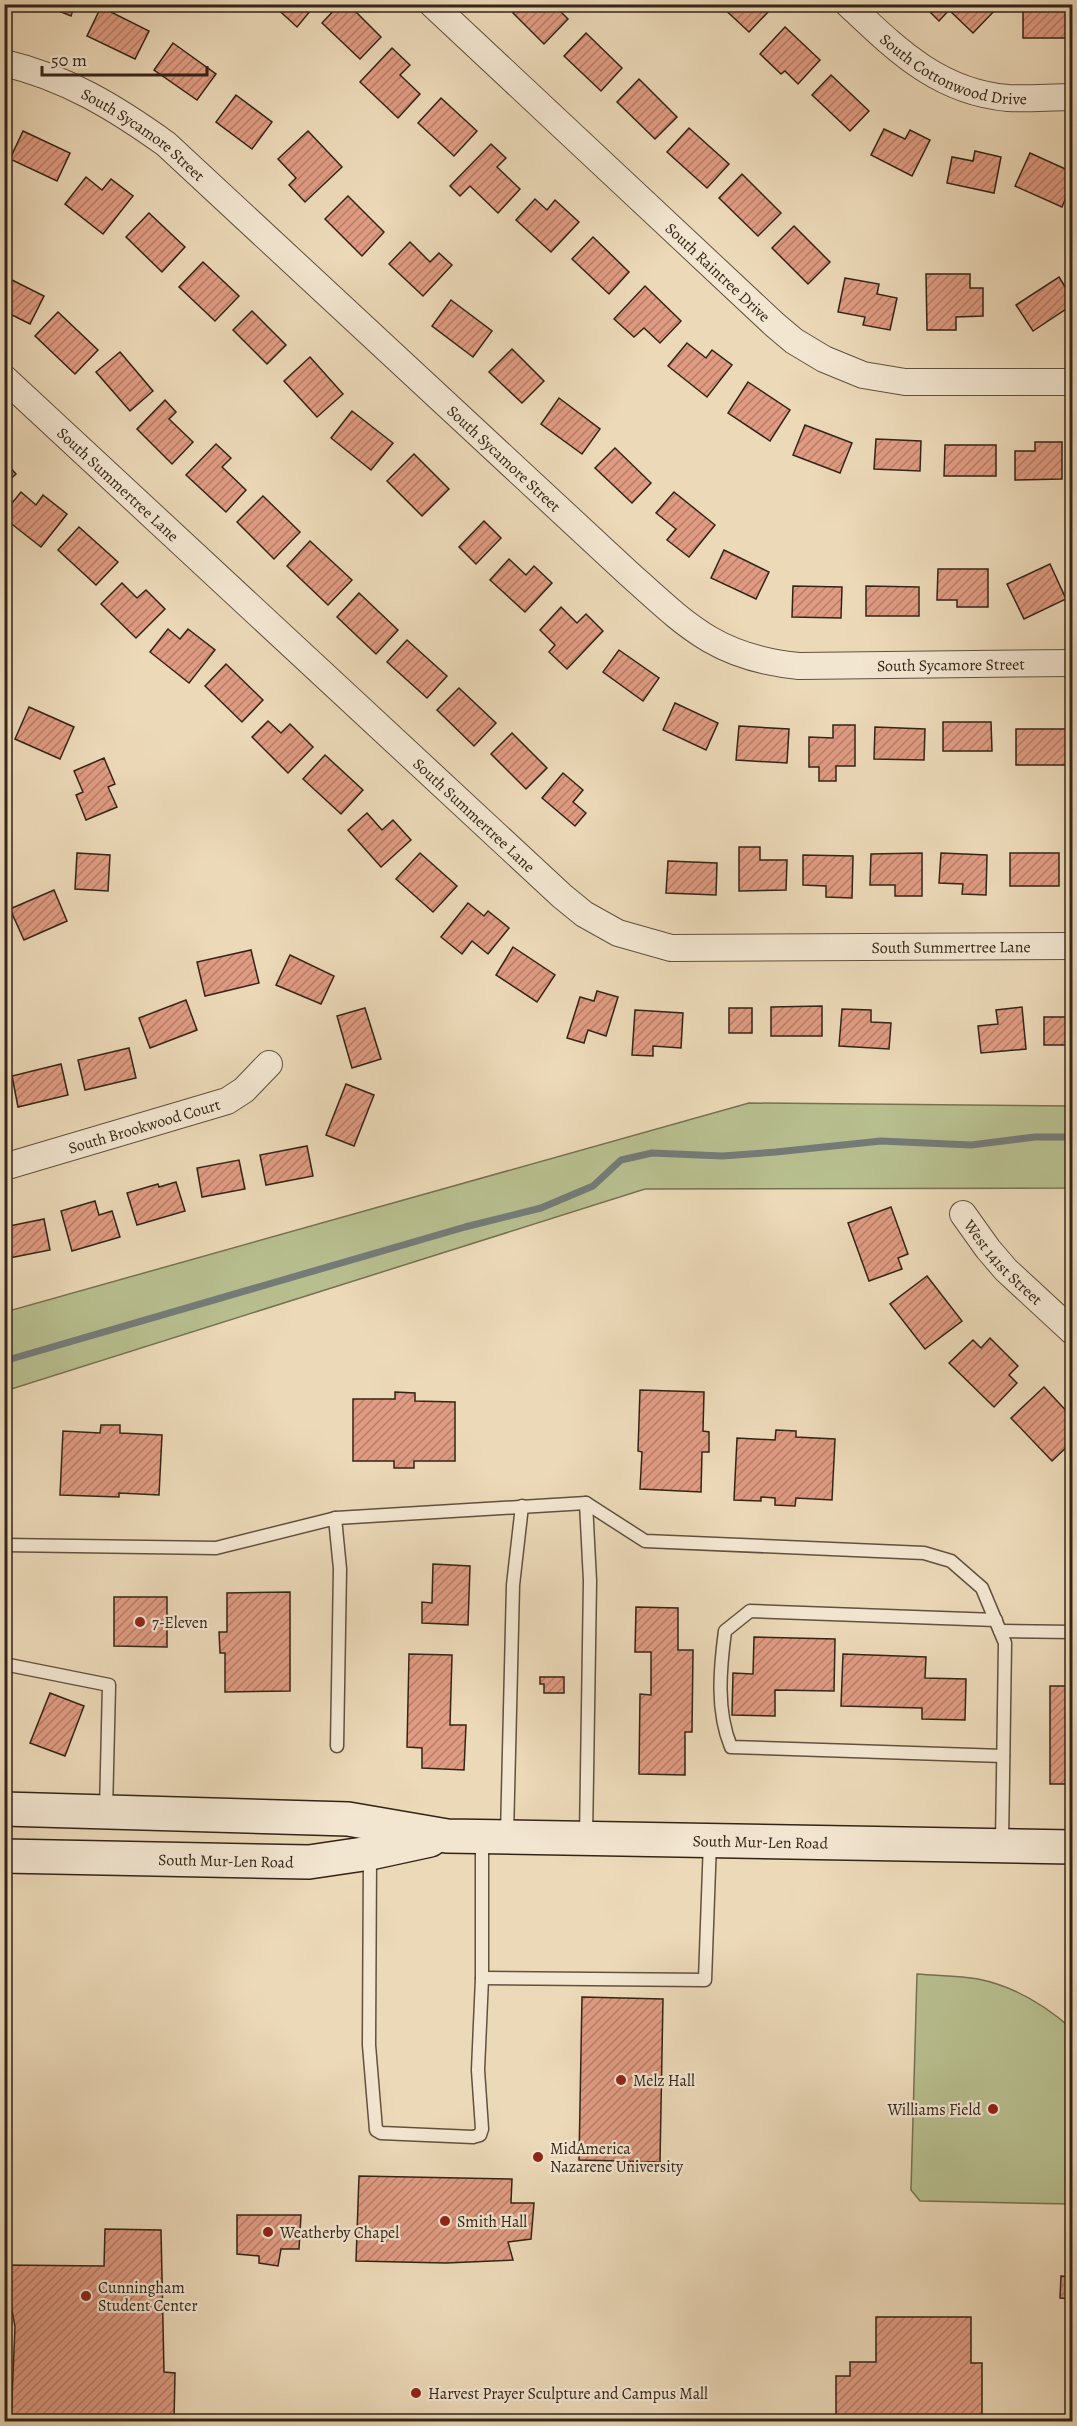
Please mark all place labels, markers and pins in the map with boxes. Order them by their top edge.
place label: 7-Eleven [152,1612,208,1634]
marker: 7-Eleven [133,1615,147,1629]
place label: Melz Hall [633,2070,695,2092]
marker: Melz Hall [614,2073,628,2087]
place label: Williams Field [886,2099,981,2121]
marker: Williams Field [986,2102,1000,2116]
place label: MidAmerica Nazarene University [550,2138,684,2178]
marker: MidAmerica Nazarene University [531,2150,545,2164]
place label: Smith Hall [457,2211,527,2233]
marker: Smith Hall [438,2214,452,2228]
place label: Weatherby Chapel [279,2222,399,2244]
marker: Weatherby Chapel [261,2225,275,2239]
place label: Cunningham Student Center [98,2277,198,2317]
marker: Cunningham Student Center [79,2289,93,2303]
place label: Harvest Prayer Sculpture and Campus Mall [428,2383,708,2405]
marker: Harvest Prayer Sculpture and Campus Mall [409,2386,423,2400]

